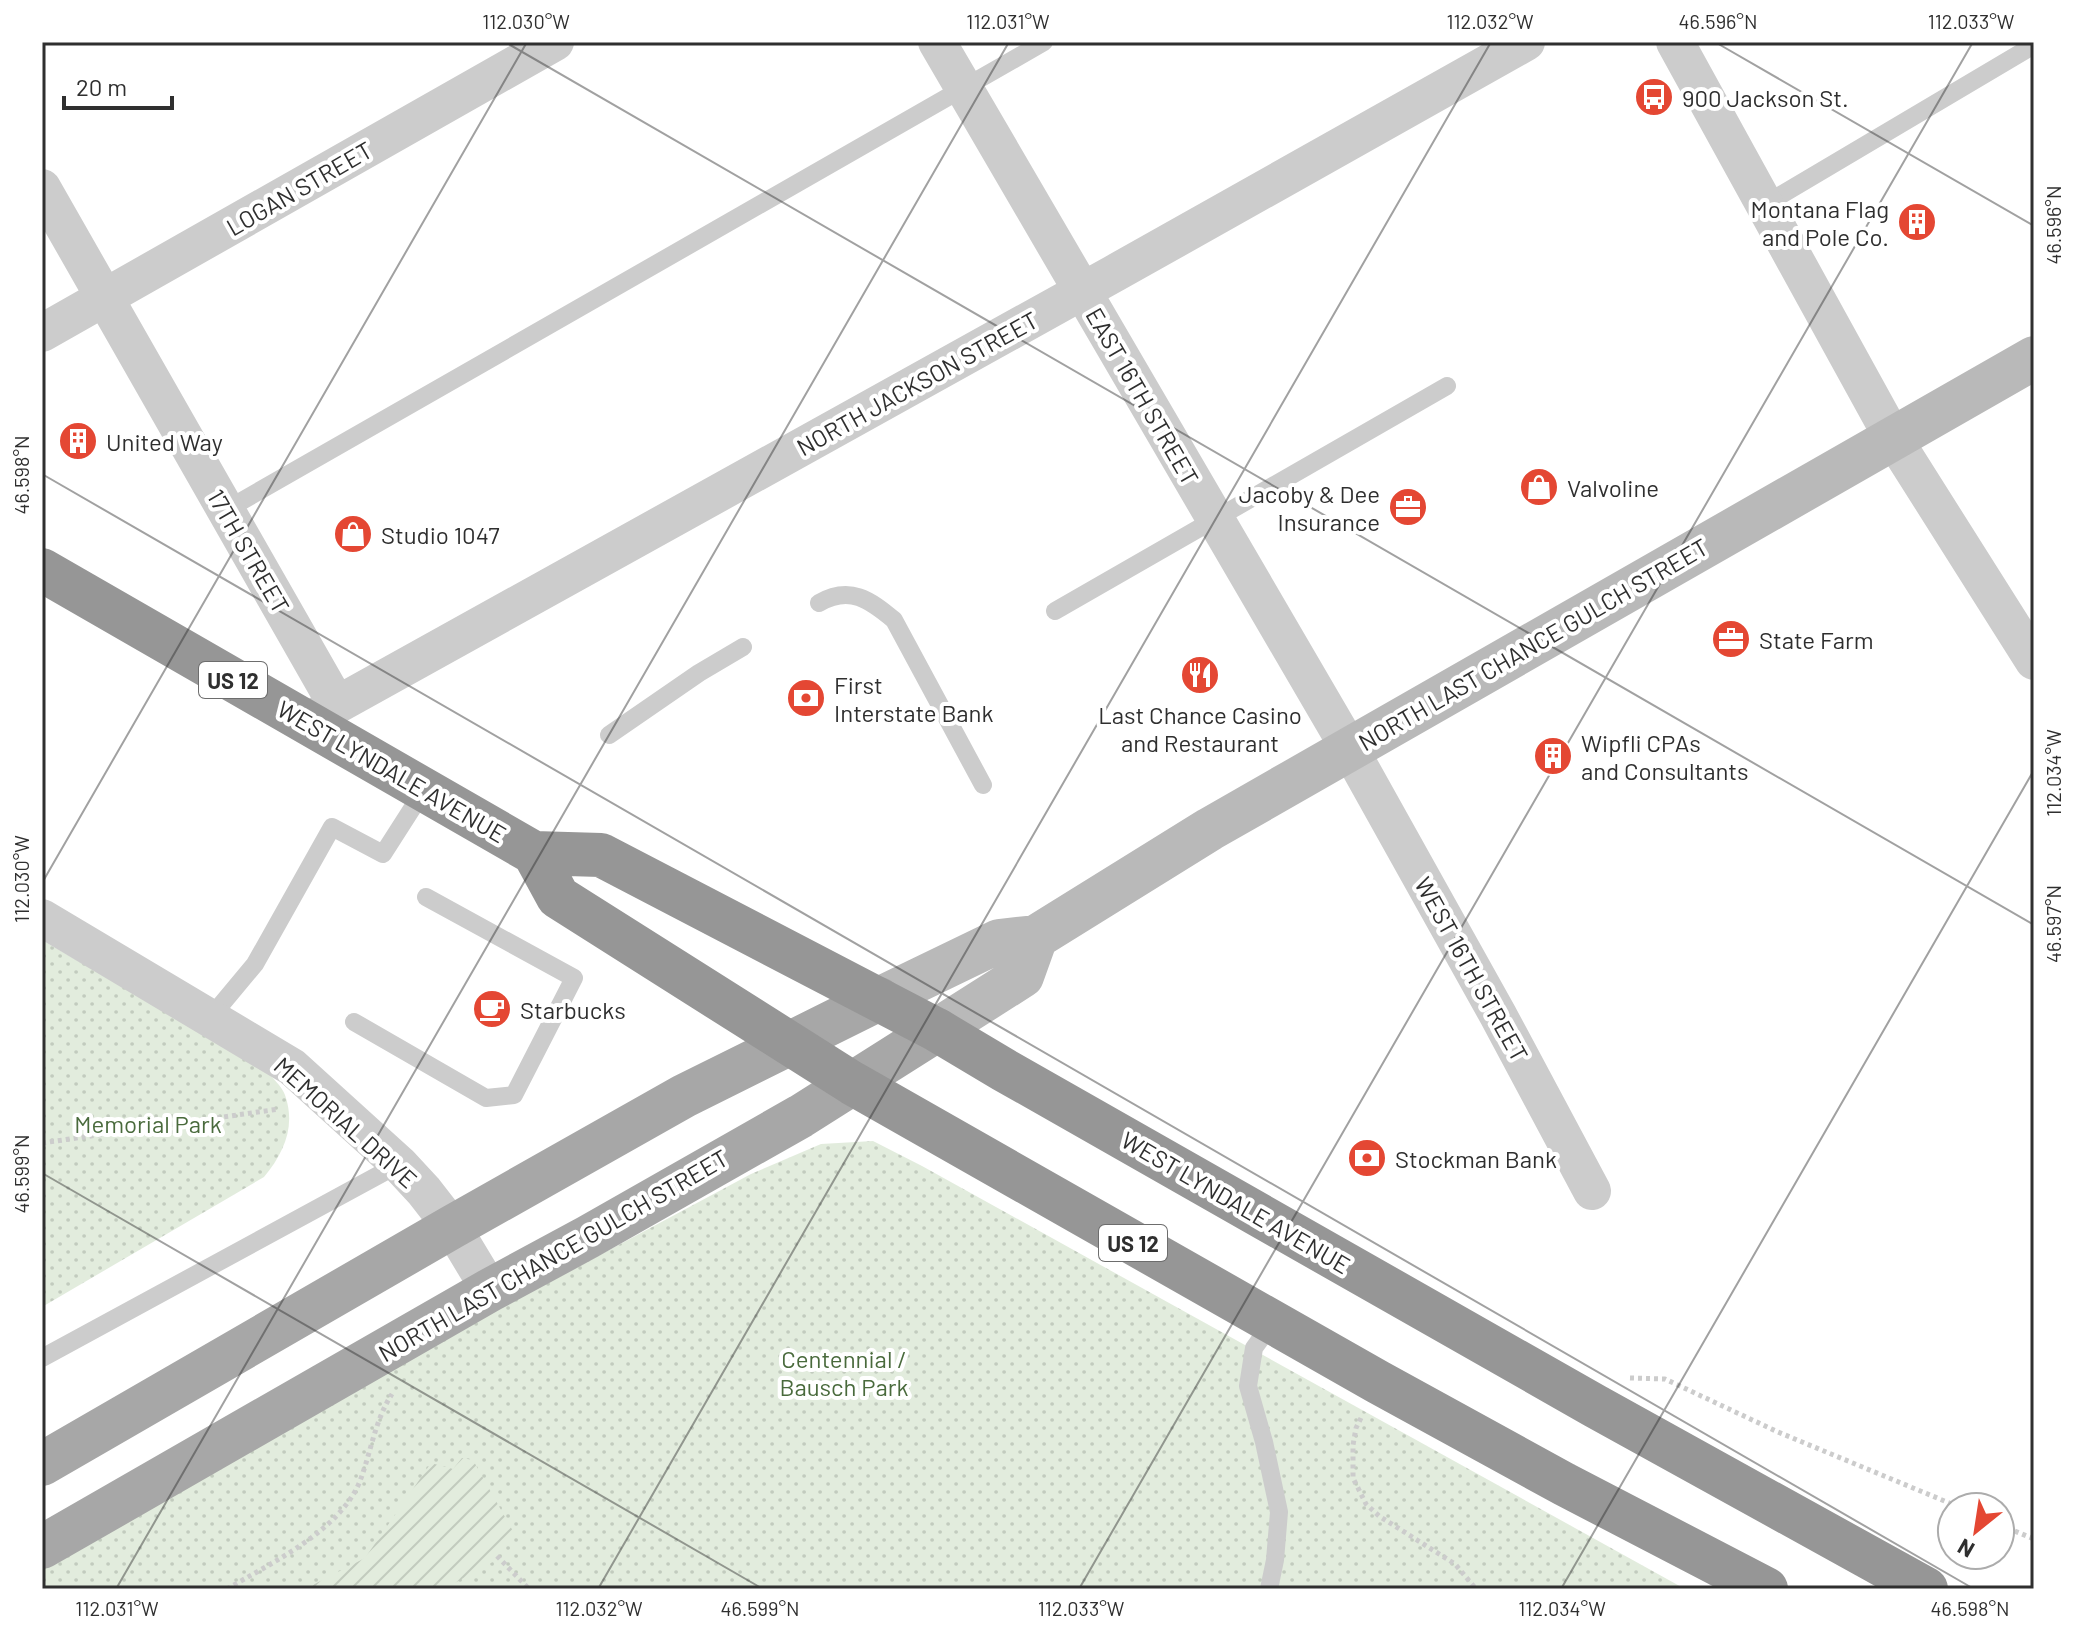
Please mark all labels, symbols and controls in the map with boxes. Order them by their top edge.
text: 112.030°W [482,9,570,33]
text: 112.031°W [966,9,1050,33]
text: 112.032°W [1446,9,1534,33]
text: 46.596°N [1678,9,1758,33]
text: 112.033°W [1928,9,2015,33]
scale bar [64,60,172,110]
text: 20 m [76,72,127,101]
bus stop icon: 900 Jackson St. [1633,76,1675,118]
place label: 900 Jackson St. [1682,83,1849,112]
street label: LOGAN STREET [221,135,377,241]
text: 46.596°N [2041,185,2065,265]
place label: Montana Flag and Pole Co. [1751,194,1889,251]
building icon: Montana Flag and Pole Co. [1896,201,1938,243]
street label: EAST 16TH STREET [1081,302,1205,490]
street label: NORTH JACKSON STREET [791,305,1043,461]
building icon: United Way [57,420,99,462]
place label: United Way [106,427,223,456]
text: 46.598°N [9,435,33,515]
shop icon: Valvoline [1518,466,1560,508]
place label: Valvoline [1567,473,1659,502]
place label: Jacoby & Dee Insurance [1239,479,1380,536]
street label: 17TH STREET [202,484,296,618]
office icon: Jacoby & Dee Insurance [1387,486,1429,528]
shop icon: Studio 1047 [332,513,374,555]
place label: Studio 1047 [381,520,500,549]
street label: NORTH LAST CHANCE GULCH STREET [1353,532,1713,756]
office icon: State Farm [1710,618,1752,660]
place label: State Farm [1759,625,1874,654]
restaurant icon: Last Chance Casino and Restaurant [1179,654,1221,696]
road number: US 12 [199,662,267,698]
place label: First Interstate Bank [834,670,993,727]
bank icon: First Interstate Bank [785,677,827,719]
street label: WEST LYNDALE AVENUE [272,694,512,848]
place label: Last Chance Casino and Restaurant [1098,700,1302,757]
place label: Wipfli CPAs and Consultants [1581,728,1749,785]
text: 112.034°W [2041,729,2065,817]
building icon: Wipfli CPAs and Consultants [1532,735,1574,777]
text: 112.030°W [9,835,33,923]
street label: WEST 16TH STREET [1409,872,1535,1066]
text: 46.597°N [2041,885,2065,963]
cafe icon: Starbucks [471,988,513,1030]
place label: Starbucks [520,995,626,1024]
street label: MEMORIAL DRIVE [269,1050,423,1194]
park label: Memorial Park [74,1109,222,1138]
street label: WEST LYNDALE AVENUE [1116,1125,1356,1279]
text: 46.599°N [9,1134,33,1214]
bank icon: Stockman Bank [1346,1137,1388,1179]
street label: NORTH LAST CHANCE GULCH STREET [373,1143,733,1367]
place label: Stockman Bank [1395,1144,1557,1173]
road number: US 12 [1099,1225,1167,1261]
park label: Centennial / Bausch Park [780,1344,908,1401]
north arrow [1936,1491,2016,1571]
text: N [1953,1534,1978,1564]
text: 112.031°W [75,1596,159,1620]
text: 112.032°W [555,1596,643,1620]
text: 46.599°N [720,1596,800,1620]
text: 112.033°W [1038,1596,1125,1620]
text: 112.034°W [1518,1596,1606,1620]
text: 46.598°N [1930,1596,2010,1620]

